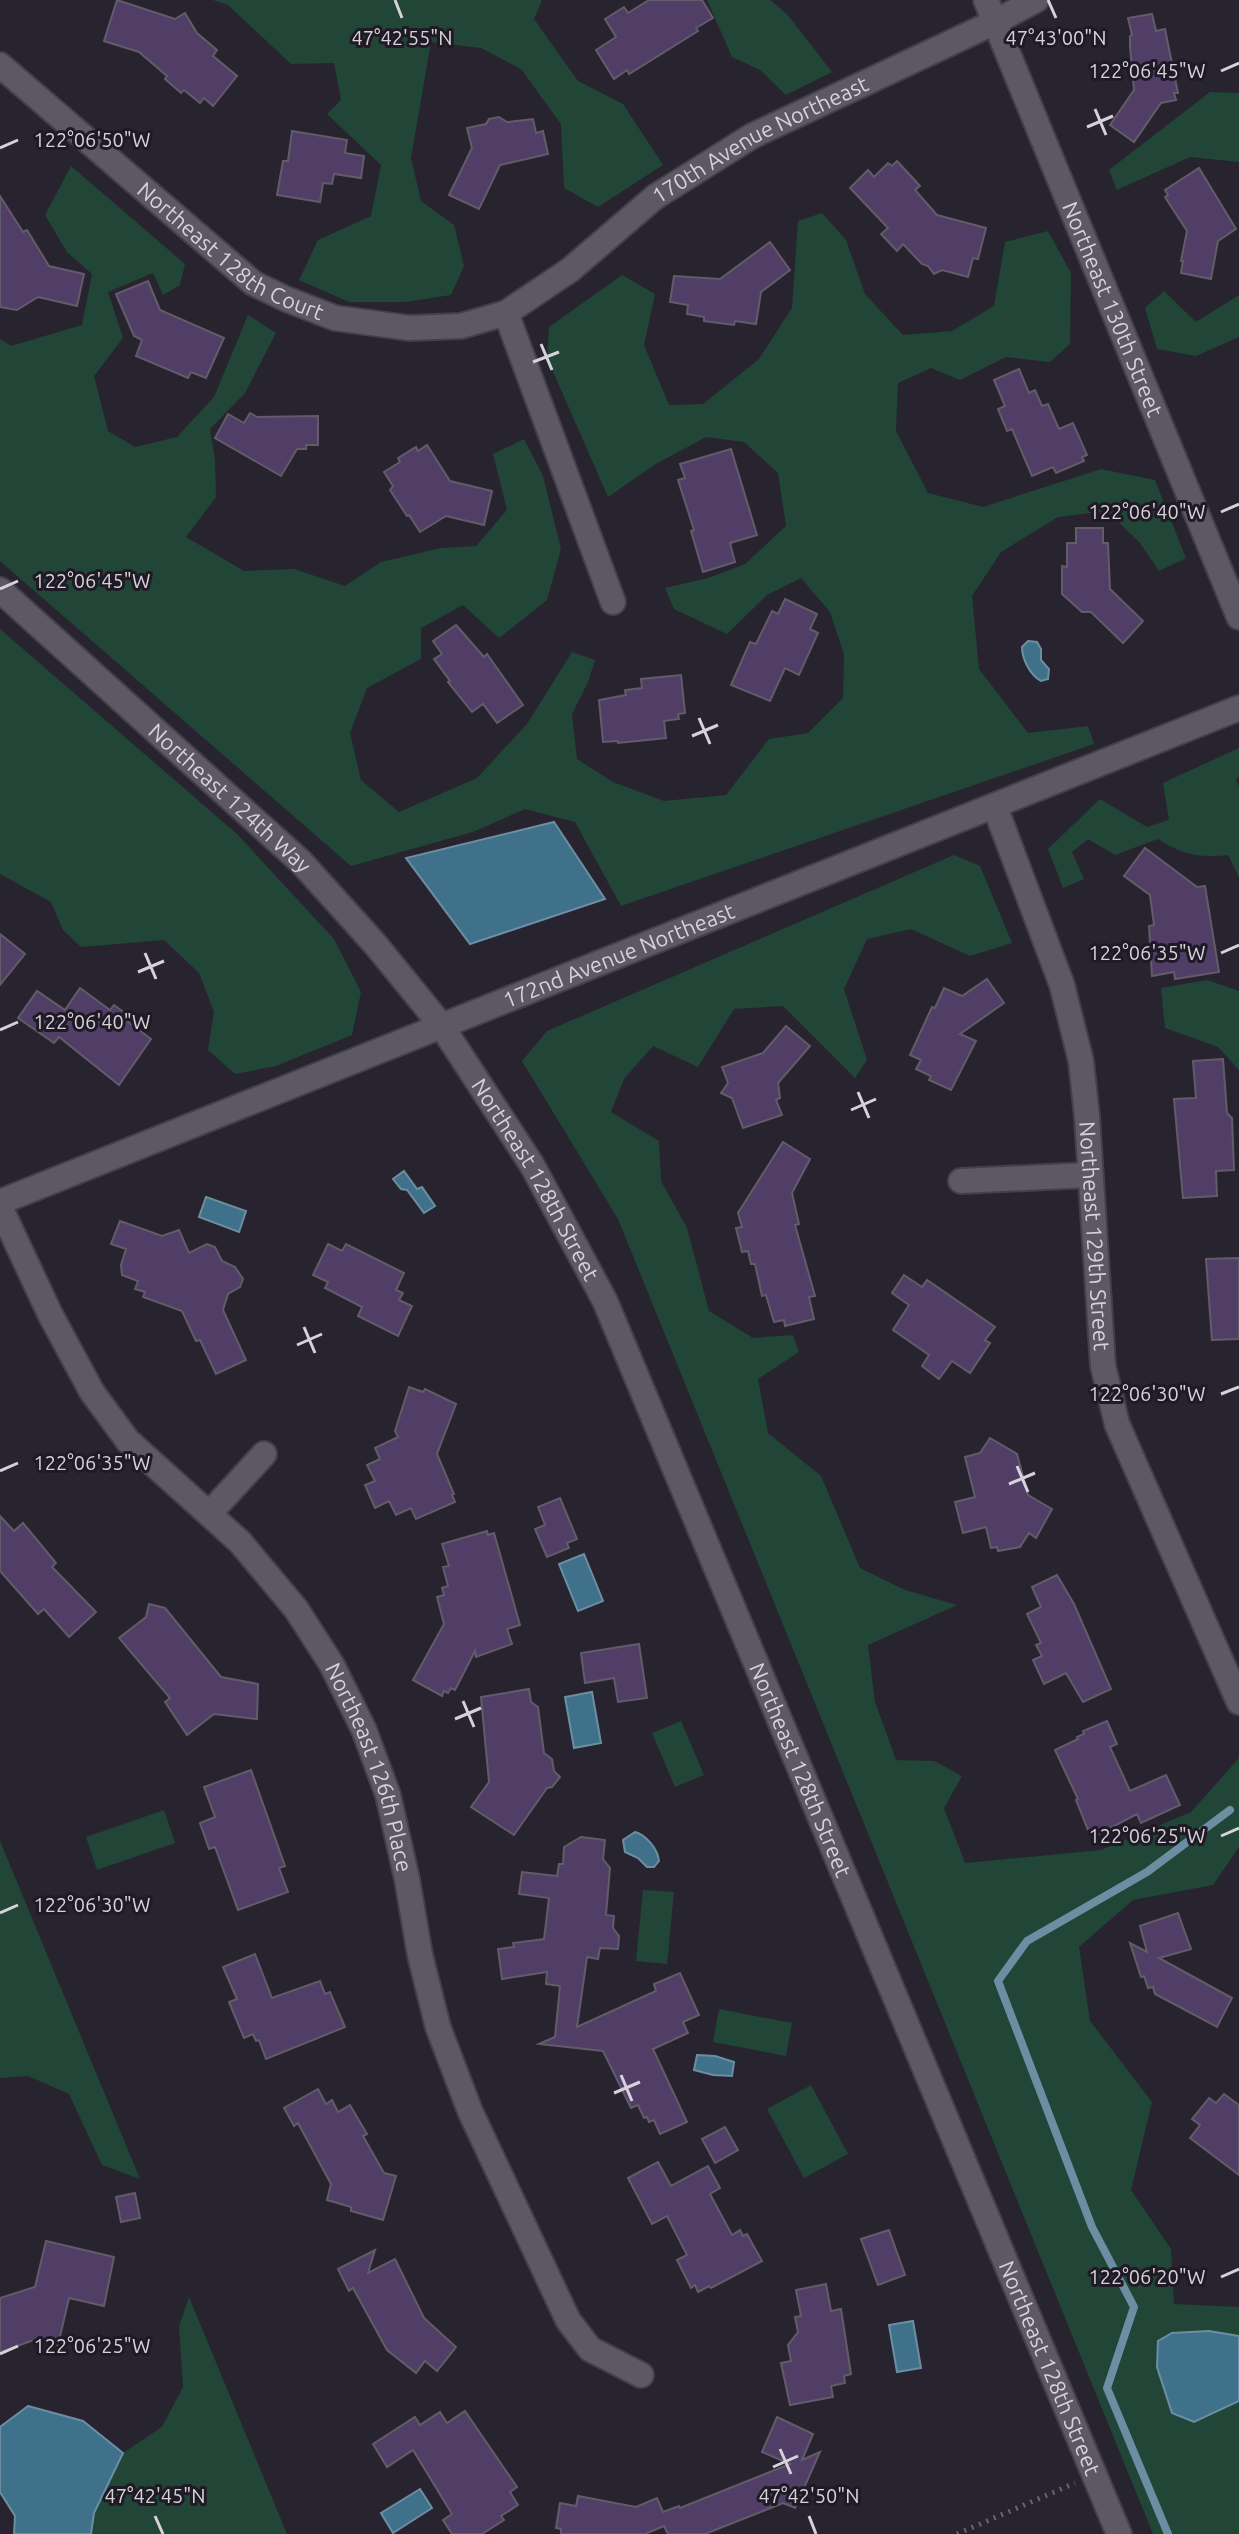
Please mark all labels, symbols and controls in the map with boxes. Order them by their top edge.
text: 47°42'55"N [351,26,453,49]
text: 47°43'00"N [1005,26,1107,49]
text: 122°06'45"W [1089,59,1205,82]
street label: 170th Avenue Northeast [647,70,872,208]
text: 122°06'50"W [34,128,150,151]
street label: Northeast 128th Court [133,176,328,325]
street label: Northeast 130th Street [1058,198,1168,420]
text: 122°06'40"W [1089,500,1205,523]
text: 122°06'45"W [34,569,150,592]
street label: Northeast 124th Way [144,718,317,877]
street label: 172nd Avenue Northeast [499,897,738,1012]
text: 122°06'35"W [1089,941,1205,964]
text: 122°06'40"W [34,1010,150,1033]
street label: Northeast 128th Street [467,1074,605,1285]
street label: Northeast 129th Street [1075,1120,1115,1352]
text: 122°06'30"W [1089,1382,1205,1405]
text: 122°06'35"W [34,1451,150,1474]
street label: Northeast 126th Place [321,1659,418,1874]
street label: Northeast 128th Street [745,1659,857,1881]
text: 122°06'25"W [1089,1824,1205,1847]
text: 122°06'30"W [34,1893,150,1916]
street label: Northeast 128th Street [995,2257,1106,2479]
text: 122°06'20"W [1089,2265,1205,2288]
text: 122°06'25"W [34,2334,150,2357]
text: 47°42'45"N [104,2484,206,2507]
text: 47°42'50"N [758,2484,860,2507]

